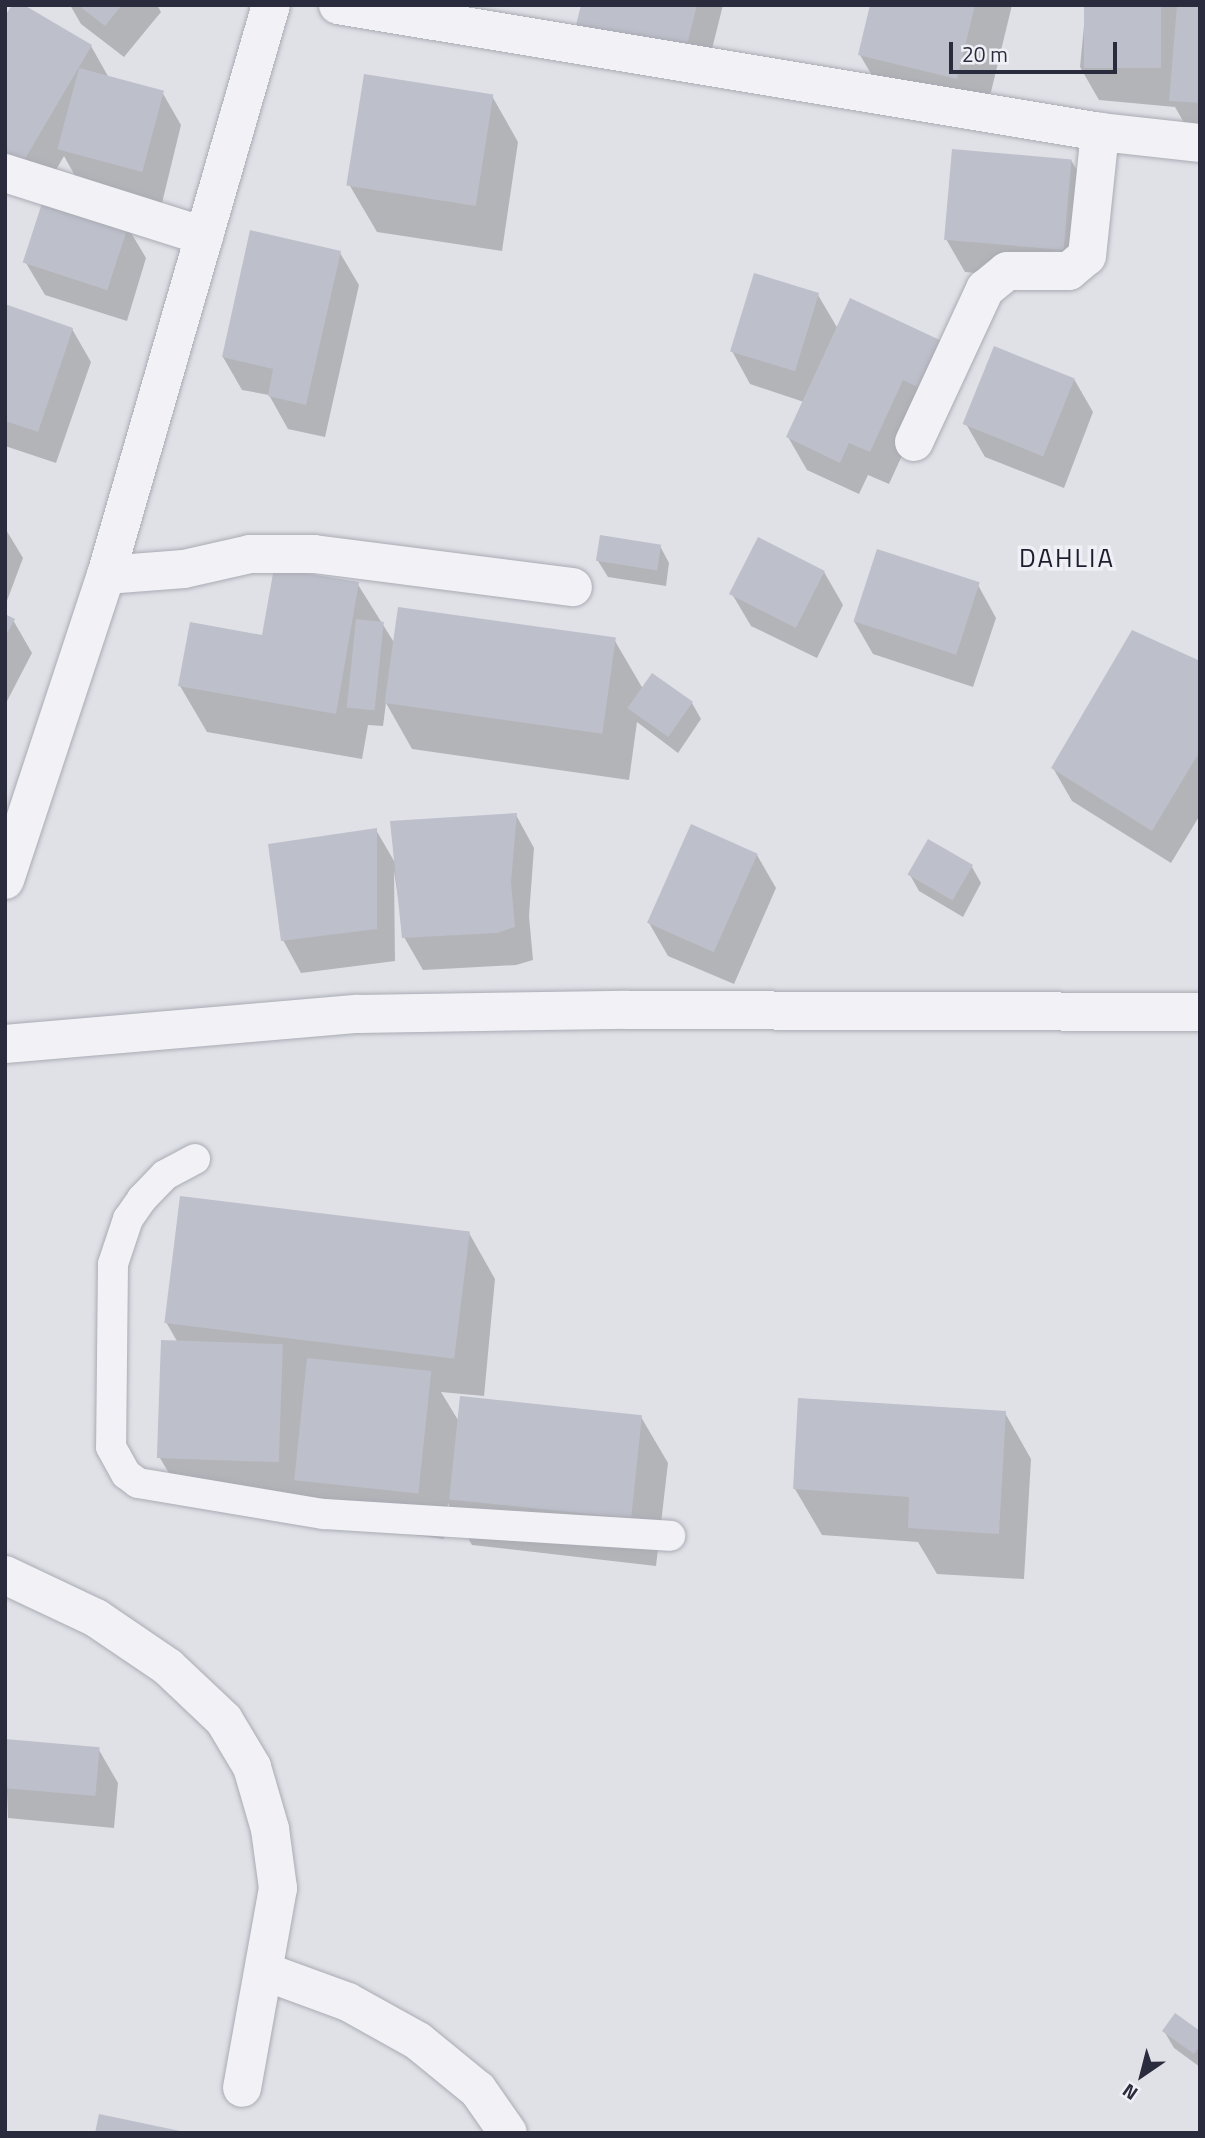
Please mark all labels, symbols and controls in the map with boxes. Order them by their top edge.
scale bar [953,28,1121,72]
text: 20 m [962,38,1008,70]
district label: DAHLIA [1020,542,1114,574]
north arrow [1107,2040,1177,2110]
text: N [1116,2077,1143,2108]

